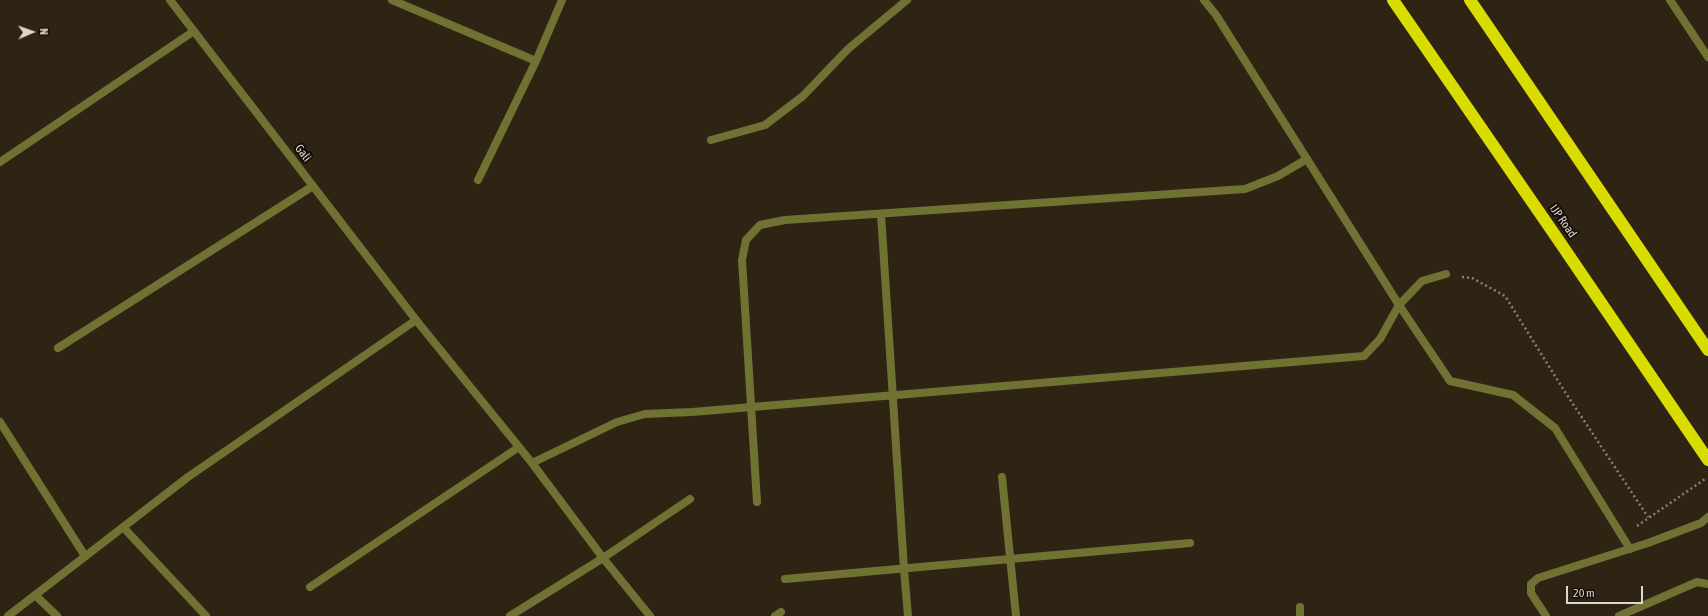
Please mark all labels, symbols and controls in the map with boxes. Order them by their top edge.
north arrow [12,12,52,52]
text: N [38,28,50,35]
street label: Gali [292,142,314,164]
street label: IJP Road [1546,202,1580,240]
scale bar [1568,578,1645,604]
text: 20 m [1573,586,1595,600]

